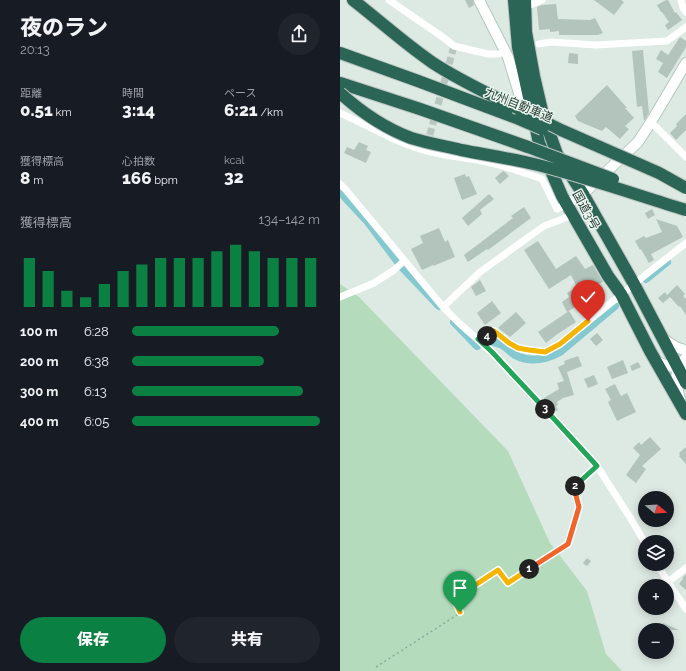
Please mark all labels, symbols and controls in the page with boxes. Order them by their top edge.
button: share [278,13,320,55]
text: 夜のラン [20,14,108,40]
text: 20:13 [20,42,50,57]
street label: 九州自動車道 [483,85,555,125]
text: 距離 [20,87,42,100]
text: 時間 [122,87,144,100]
text: ペース [224,87,256,100]
text: 0.51 [20,100,53,120]
text: 3:14 [122,100,155,120]
text: 6:21 [224,100,258,120]
text: km [53,106,72,119]
text: /km [258,106,283,119]
text: kcal [224,154,245,167]
text: 獲得標高 [20,155,64,168]
text: 心拍数 [122,155,155,168]
text: 32 [224,167,244,187]
text: 8 [20,168,30,188]
text: 166 [122,168,151,188]
text: m [30,174,43,187]
text: bpm [151,174,178,187]
street label: 国道3号 [570,188,602,232]
text: 134–142 m [258,212,320,227]
text: 獲得標高 [20,215,72,230]
pin [571,280,605,321]
icon: check [577,286,599,308]
text: 100 m [20,324,58,339]
text: 6:28 [84,324,109,339]
pin: 4 [477,326,497,346]
text: 4 [484,329,490,342]
text: 200 m [20,354,59,369]
text: 6:38 [84,354,109,369]
text: 300 m [20,384,58,399]
text: 6:13 [84,384,107,399]
pin: 3 [535,399,555,419]
text: 3 [542,402,548,415]
text: 400 m [20,414,59,429]
text: 6:05 [84,414,109,429]
pin: 2 [565,476,585,496]
text: 2 [572,479,578,492]
north arrow [638,491,674,527]
map controls [638,491,674,659]
button: layers [638,535,674,571]
pin: 1 [519,559,539,579]
text: 1 [526,562,532,575]
pin [443,571,477,612]
icon: arrive [449,577,471,599]
button: + [638,579,674,615]
button: 保存 [20,617,166,663]
button: 共有 [174,617,320,663]
button: − [638,623,674,659]

